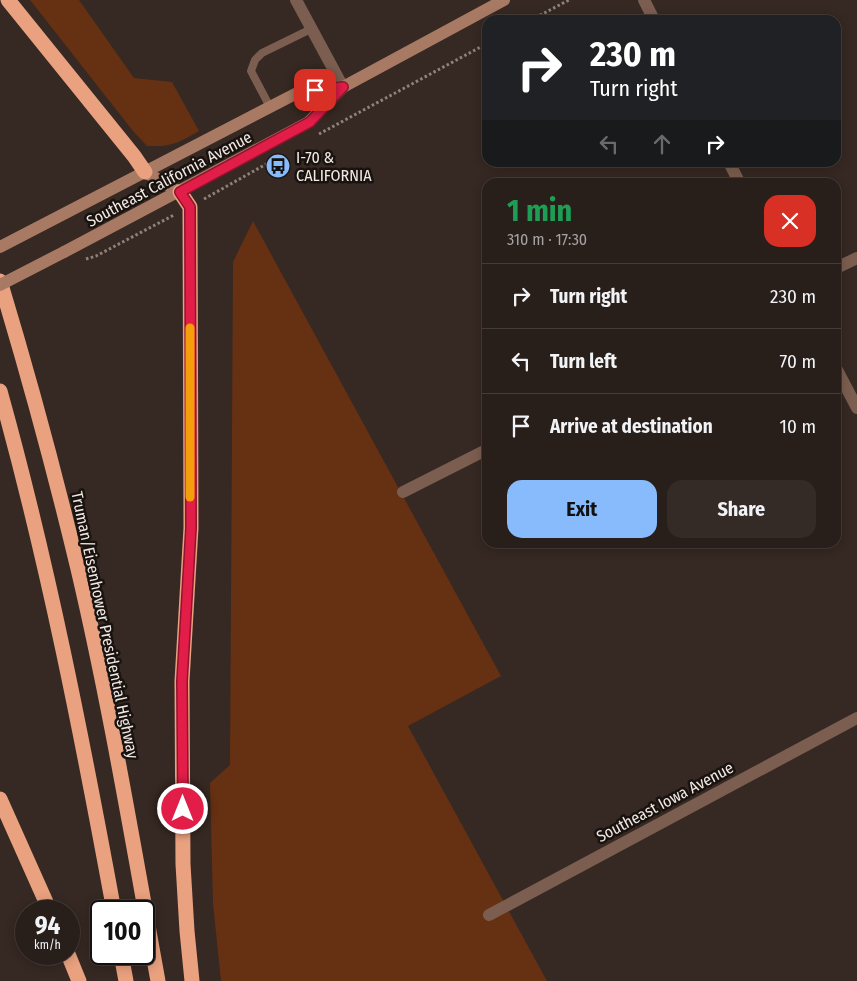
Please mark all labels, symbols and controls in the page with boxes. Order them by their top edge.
text: 230 m [590,33,676,75]
icon: right [507,35,572,100]
pin [294,69,336,111]
text: Turn right [590,75,678,102]
icon: arrive [301,76,329,104]
street label: Southeast California Avenue [83,127,255,231]
icon: left [595,130,623,158]
icon: ahead [648,130,676,158]
icon: right [701,130,729,158]
place label: I-70 & CALIFORNIA [296,148,372,185]
bus stop icon: I-70 & CALIFORNIA [265,153,291,179]
text: 1 min [507,193,572,229]
button: close [764,195,816,247]
text: 310 m · 17:30 [507,230,587,249]
icon: right [507,282,535,310]
text: Turn right [550,285,627,308]
text: 230 m [770,285,816,308]
icon: left [507,347,535,375]
text: Turn left [550,350,617,373]
text: 70 m [780,350,816,373]
icon: arrive [507,412,535,440]
text: Arrive at destination [550,415,713,438]
text: 10 m [780,415,816,438]
button: Exit [507,480,657,538]
button: Share [667,480,816,538]
street label: Truman/Eisenhower Presidential Highway [67,490,143,761]
street label: Southeast Iowa Avenue [593,758,737,846]
position arrow [156,782,208,834]
speed limit sign: 100 [90,900,155,965]
text: 94 [35,911,60,941]
text: km/h [34,938,61,952]

